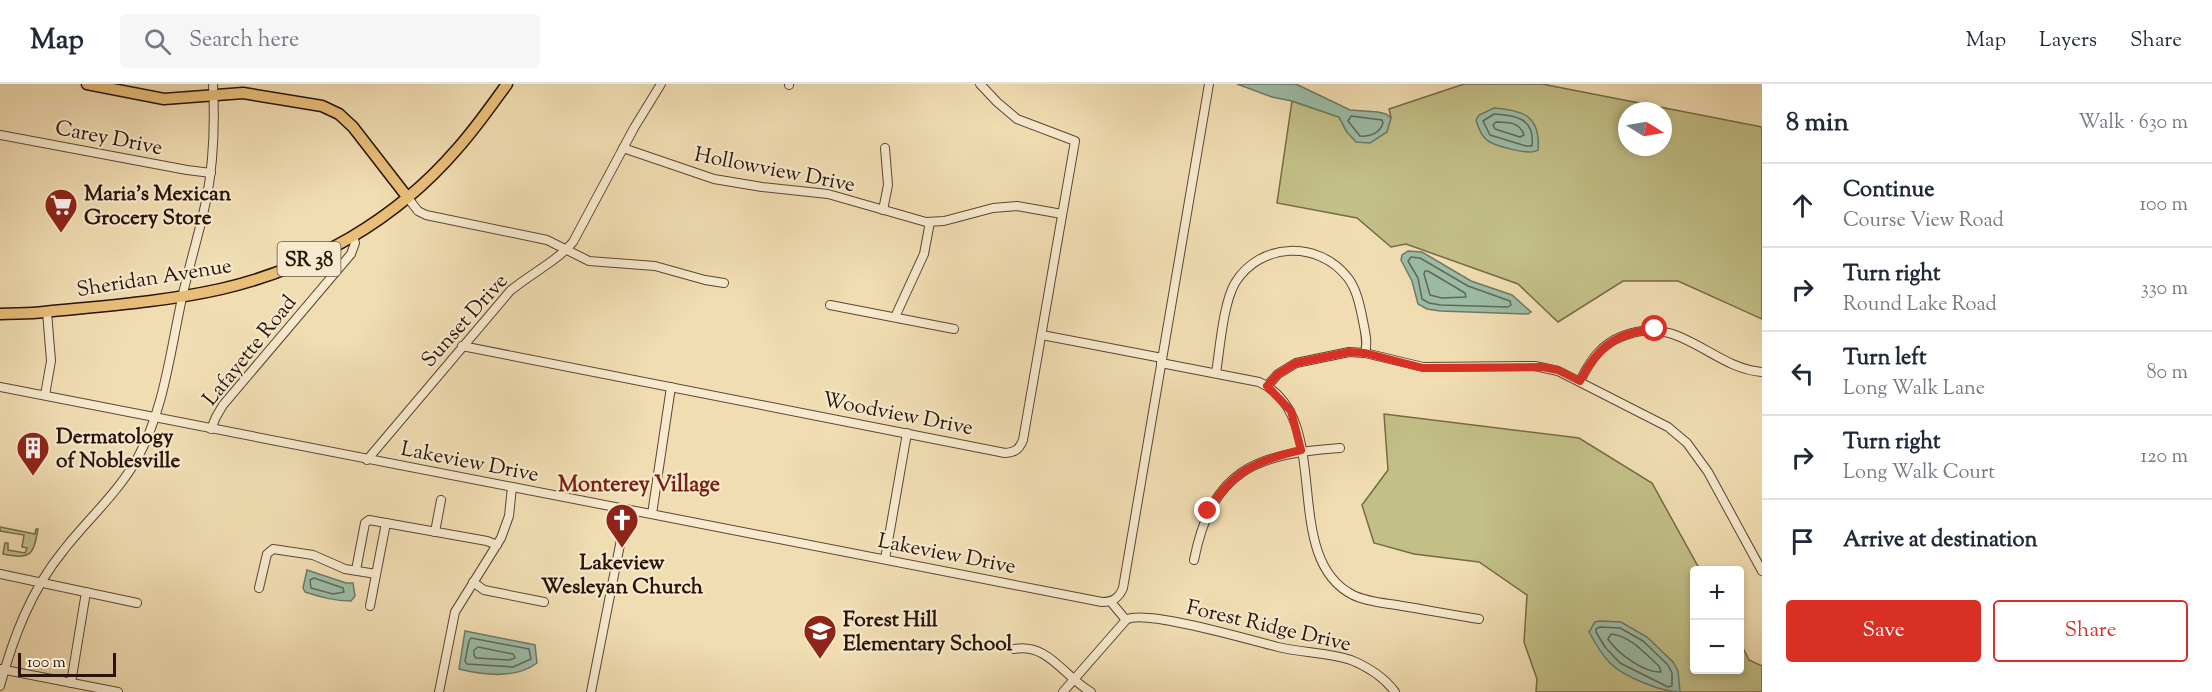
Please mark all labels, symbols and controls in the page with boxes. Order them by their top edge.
search box [120,14,540,68]
text: Map [30,21,84,61]
icon: search [141,25,174,58]
text: Search here [189,25,299,57]
text: Map [1966,26,2006,56]
text: Layers [2039,26,2097,56]
text: Share [2130,26,2182,56]
north arrow [1618,102,1672,156]
text: 8 min [1786,105,1849,142]
text: Walk · 630 m [2078,109,2188,138]
street label: Carey Drive [52,114,165,164]
street label: Hollowview Drive [692,141,858,201]
text: Continue [1843,175,1934,207]
place label: Maria's Mexican Grocery Store [84,180,232,234]
supermarket icon: Maria's Mexican Grocery Store [43,187,79,234]
icon: ahead [1786,189,1819,222]
text: 100 m [2139,191,2188,220]
text: Course View Road [1843,207,2004,236]
road number: SR 38 [278,242,340,276]
street label: Sheridan Avenue [75,252,234,306]
text: Turn right [1843,259,1940,291]
street label: Sunset Drive [415,268,516,375]
icon: right [1786,273,1819,306]
text: 330 m [2141,275,2188,304]
street label: Lafayette Road [197,289,305,413]
text: Round Lake Road [1843,291,1997,320]
route start [1641,315,1667,341]
text: Turn left [1843,343,1926,375]
icon: left [1786,357,1819,390]
text: 80 m [2147,359,2188,388]
text: Long Walk Lane [1843,375,1985,404]
street label: Woodview Drive [820,386,976,444]
place label: Dermatology of Noblesville [56,423,180,477]
text: Turn right [1843,427,1940,459]
building icon: Dermatology of Noblesville [15,430,51,477]
street label: Lakeview Drive [398,435,541,491]
icon: right [1786,441,1819,474]
text: 120 m [2140,443,2188,472]
text: Long Walk Court [1843,459,1995,488]
district label: Monterey Village [558,470,720,502]
route end [1194,497,1220,523]
church icon: Lakeview Wesleyan Church [604,502,640,549]
icon: arrive [1786,525,1819,558]
text: Arrive at destination [1843,525,2038,557]
street label: Lakeview Drive [875,527,1018,583]
place label: Lakeview Wesleyan Church [541,549,704,603]
map controls [1690,566,1744,674]
button: + [1690,566,1744,620]
street label: Forest Ridge Drive [1183,593,1354,660]
button: Save [1786,600,1981,662]
button: Share [1993,600,2188,662]
place label: Forest Hill Elementary School [843,606,1013,660]
school or university icon: Forest Hill Elementary School [802,613,838,660]
button: − [1690,620,1744,674]
scale bar [18,650,116,678]
text: 100 m [27,652,66,675]

